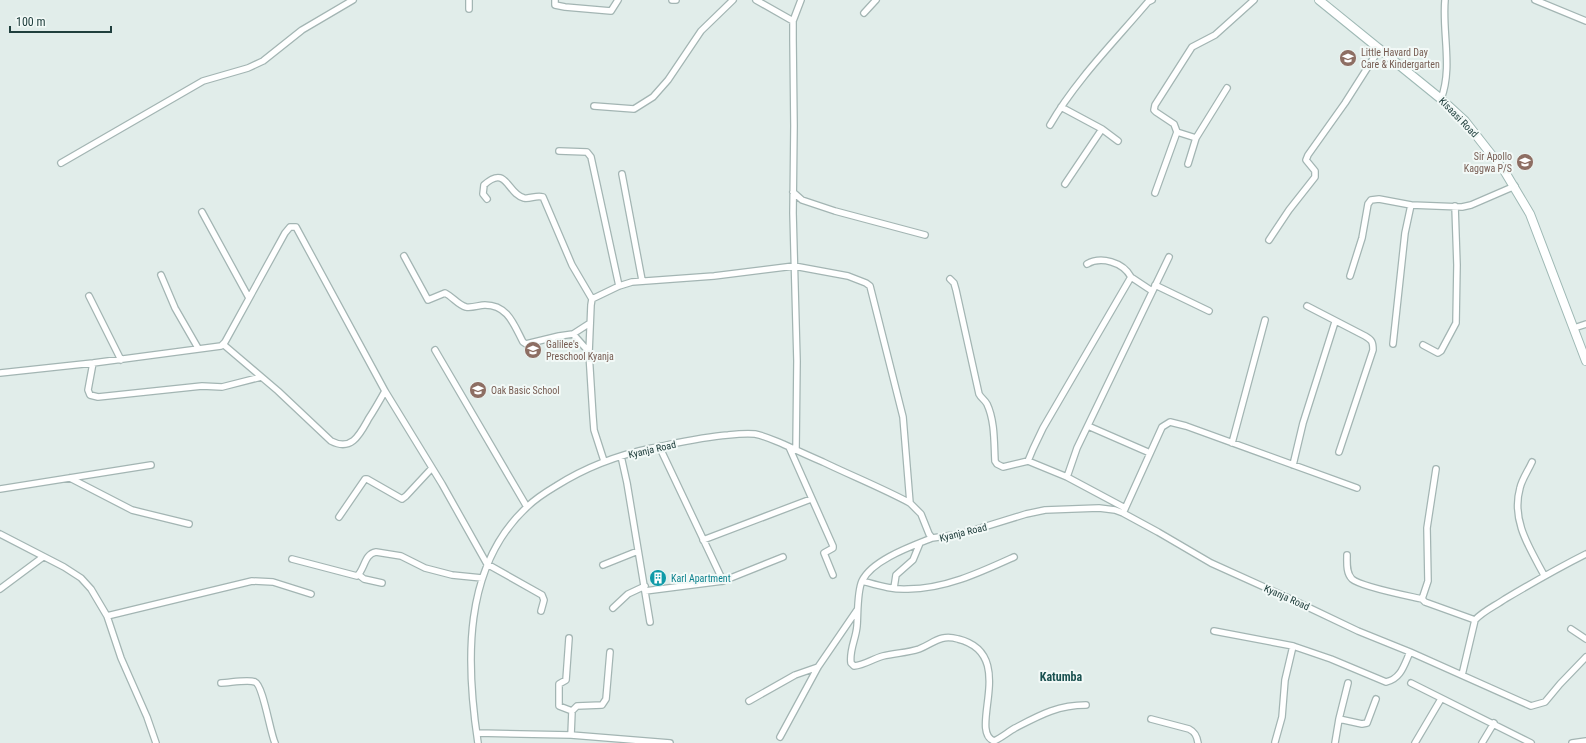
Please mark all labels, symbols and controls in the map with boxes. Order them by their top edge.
scale bar [10,8,111,34]
text: 100 m [16,15,46,29]
place label: Little Havard Day Care & Kindergarten [1361,47,1440,70]
school or university icon: Little Havard Day Care & Kindergarten [1338,48,1358,68]
street label: Kisaasi Road [1437,95,1480,140]
place label: Sir Apollo Kaggwa P/S [1464,151,1512,174]
school or university icon: Sir Apollo Kaggwa P/S [1515,152,1535,172]
place label: Galilee's Preschool Kyanja [546,339,614,362]
school or university icon: Galilee's Preschool Kyanja [523,340,543,360]
school or university icon: Oak Basic School [468,380,488,400]
place label: Oak Basic School [491,385,560,396]
street label: Kyanja Road [627,439,677,460]
street label: Kyanja Road [938,521,988,544]
building icon: Karl Apartment [648,568,668,588]
place label: Karl Apartment [671,573,731,584]
street label: Kyanja Road [1262,583,1311,612]
district label: Katumba [1040,670,1083,684]

